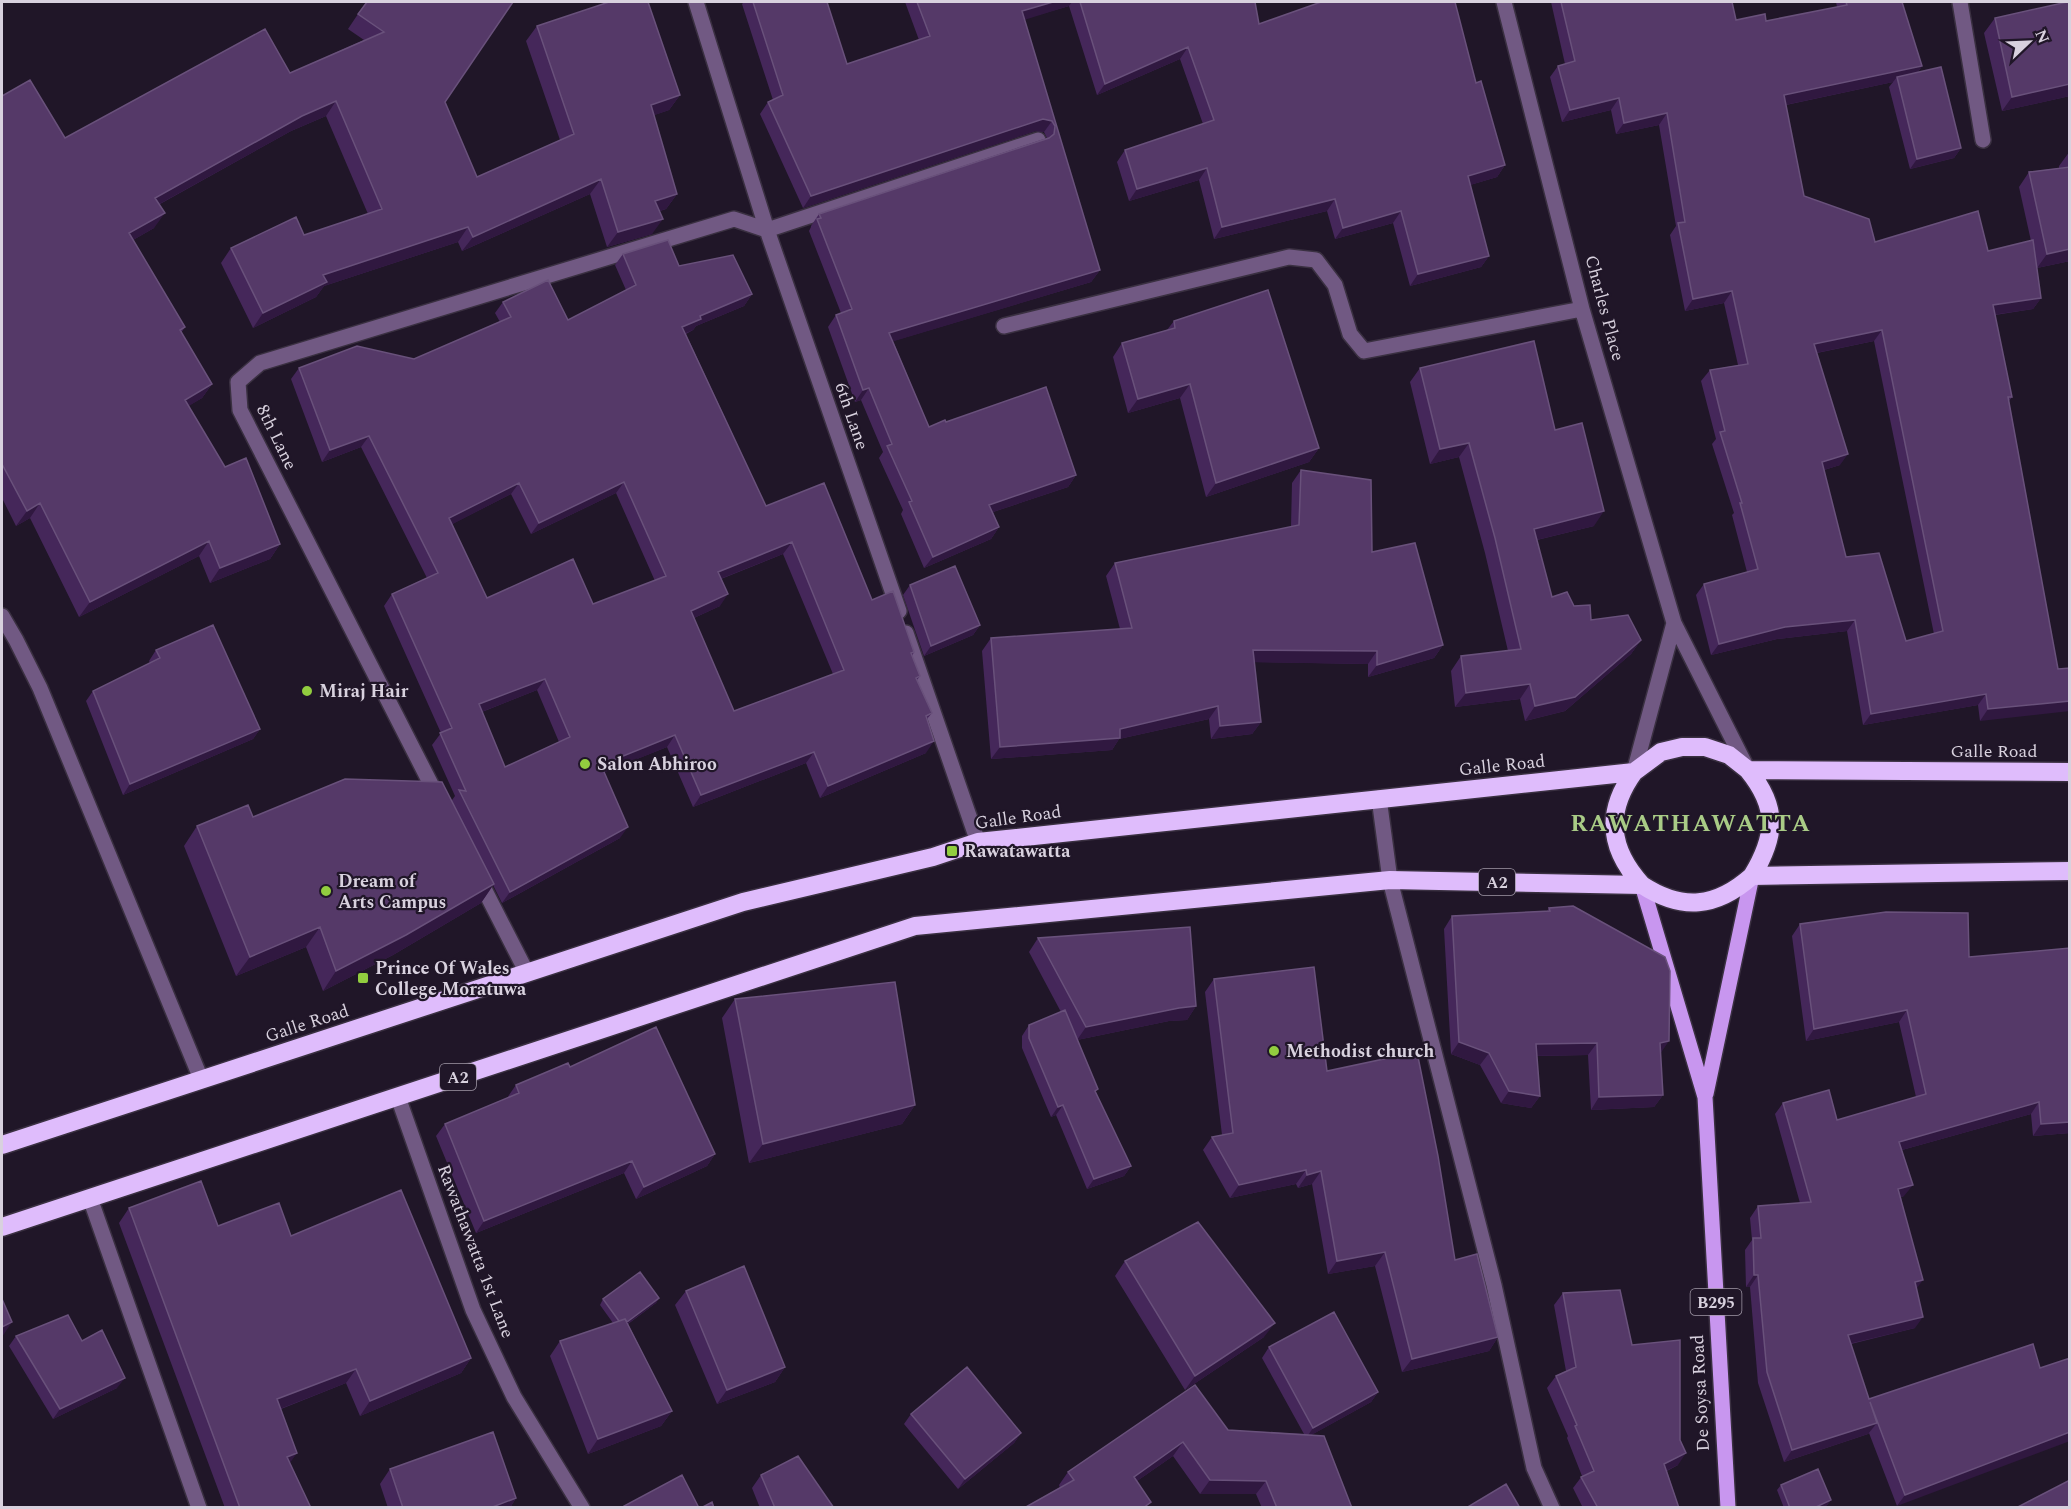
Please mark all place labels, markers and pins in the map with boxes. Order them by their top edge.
place label: Miraj Hair [319,678,409,705]
marker: Miraj Hair [300,684,314,698]
place label: Salon Abhiroo [597,751,717,778]
marker: Salon Abhiroo [578,757,592,771]
place label: Rawatawatta [964,838,1071,865]
marker: Rawatawatta [945,844,959,858]
place label: Dream of Arts Campus [338,868,446,916]
marker: Dream of Arts Campus [319,884,333,898]
place label: Prince Of Wales College Moratuwa [375,955,527,1003]
marker: Prince Of Wales College Moratuwa [356,971,370,985]
place label: Methodist church [1286,1038,1434,1065]
marker: Methodist church [1267,1044,1281,1058]

